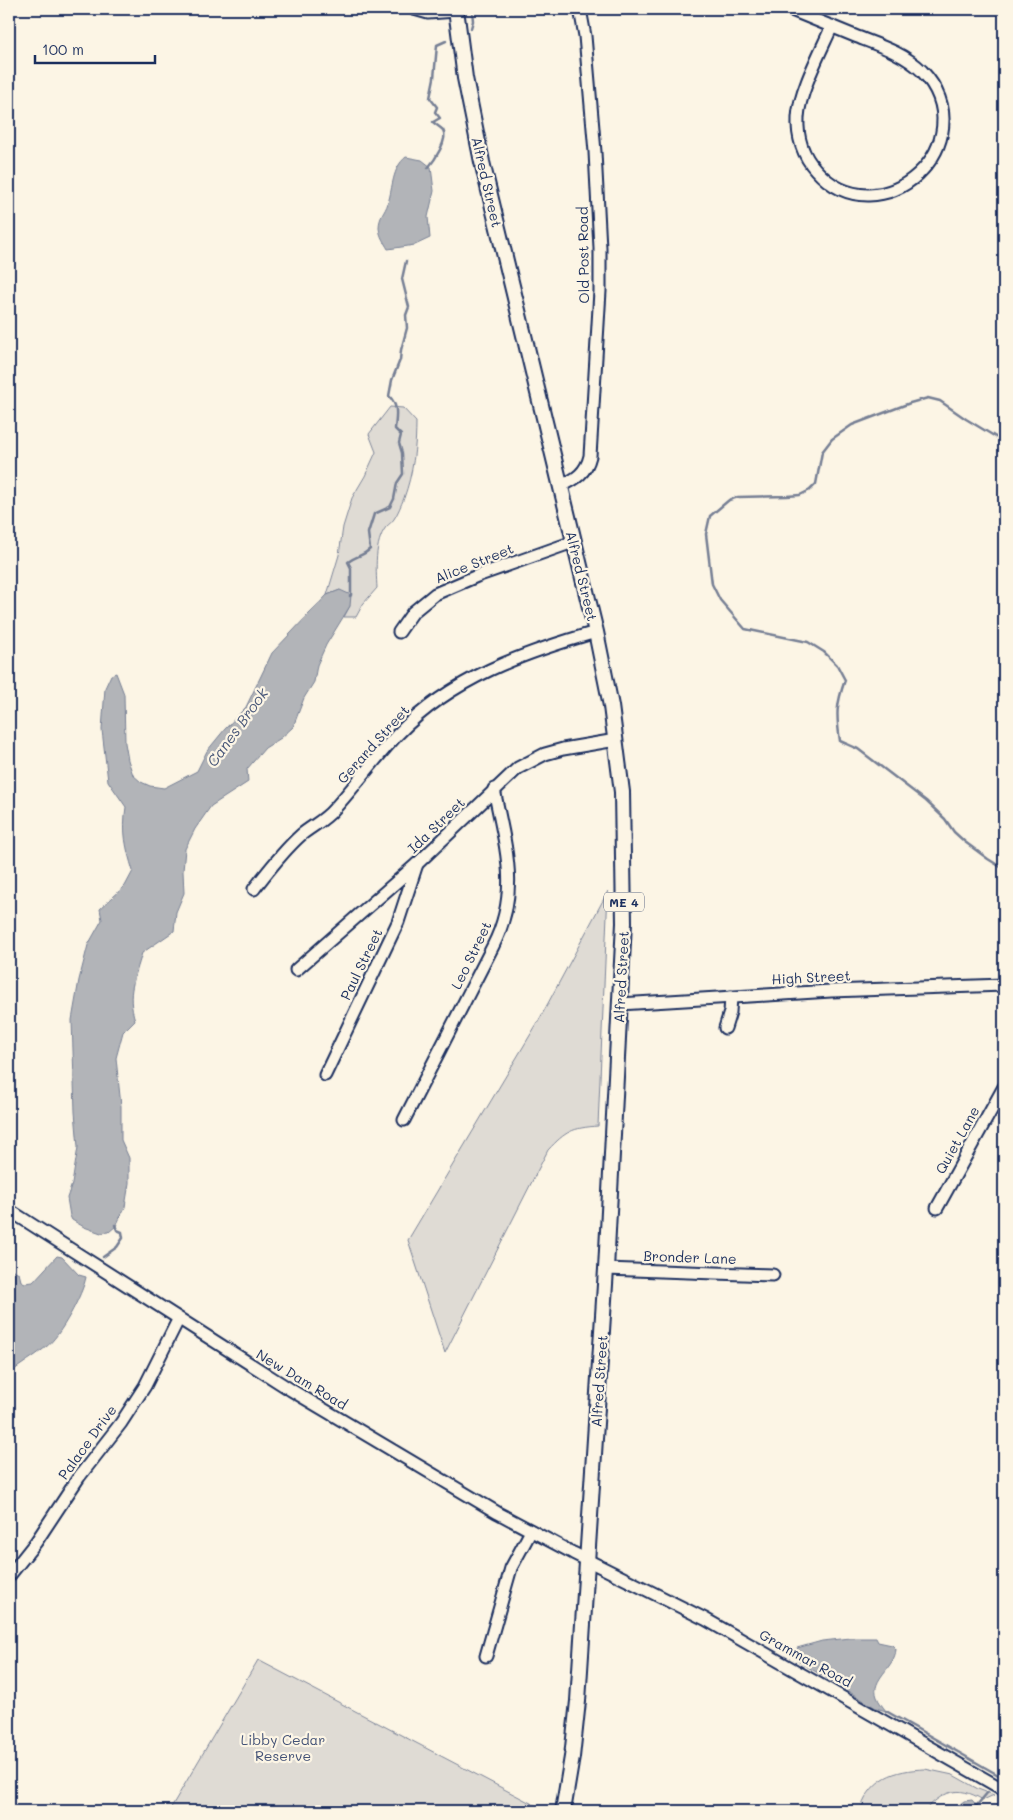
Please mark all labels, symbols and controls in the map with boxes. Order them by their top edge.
scale bar [35,32,155,64]
text: 100 m [42,39,84,59]
street label: Alfred Street [467,135,507,229]
street label: Old Post Road [573,206,593,304]
street label: Alfred Street [562,529,602,623]
street label: Alice Street [432,539,516,587]
water label: Canes Brook [202,683,273,770]
street label: Gerard Street [333,701,413,787]
street label: Ida Street [403,793,469,857]
road number: ME 4 [604,892,644,912]
street label: Leo Street [446,918,496,992]
street label: Paul Street [335,925,387,1003]
street label: Alfred Street [609,930,633,1024]
street label: High Street [771,965,851,989]
street label: Quiet Lane [931,1103,983,1177]
street label: Bronder Lane [643,1246,737,1268]
street label: Alfred Street [586,1334,612,1428]
street label: New Dam Road [253,1344,351,1414]
street label: Palace Drive [53,1401,121,1483]
street label: Grammar Road [756,1625,856,1691]
park label: Libby Cedar Reserve [241,1730,325,1765]

